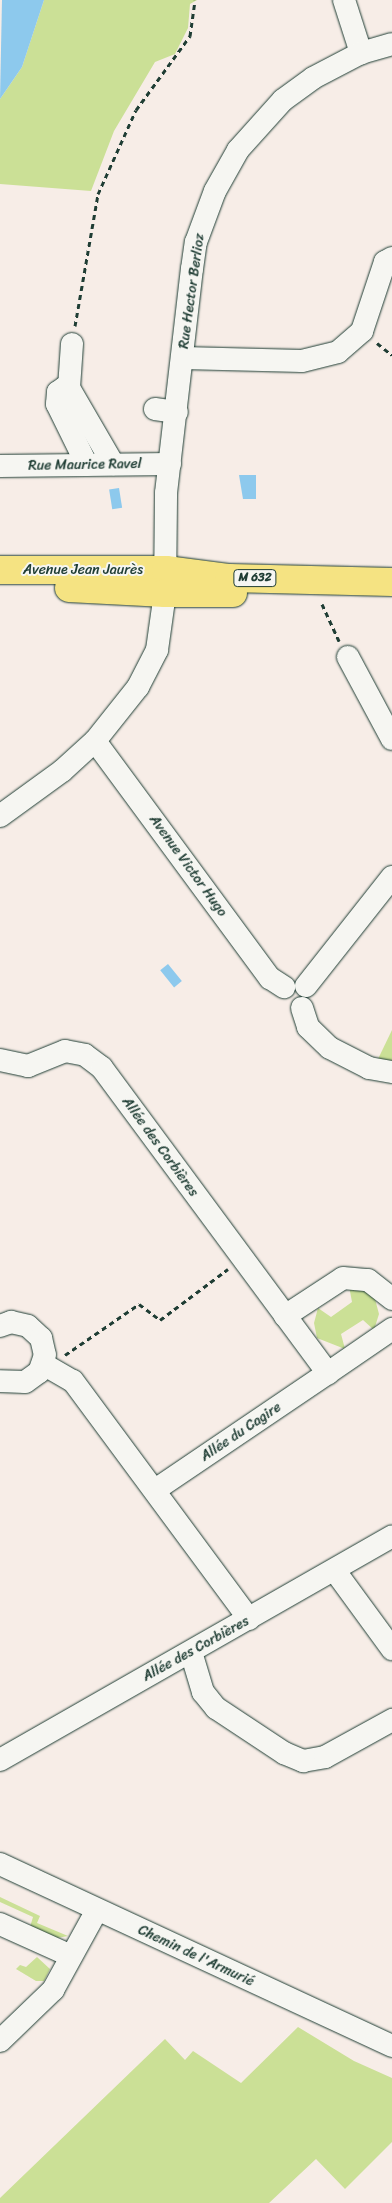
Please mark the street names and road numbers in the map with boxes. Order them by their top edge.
street label: Rue Hector Berlioz [176,232,208,350]
street label: Rue Maurice Ravel [28,456,142,474]
street label: Avenue Jean Jaurès [23,562,143,578]
road number: M 632 [232,568,278,588]
street label: Avenue Victor Hugo [145,812,231,920]
street label: Allée des Corbières [118,1094,202,1200]
street label: Allée du Cagire [198,1399,284,1465]
street label: Allée des Corbières [140,1613,252,1685]
street label: Chemin de l'Armurié [135,1922,257,1990]

